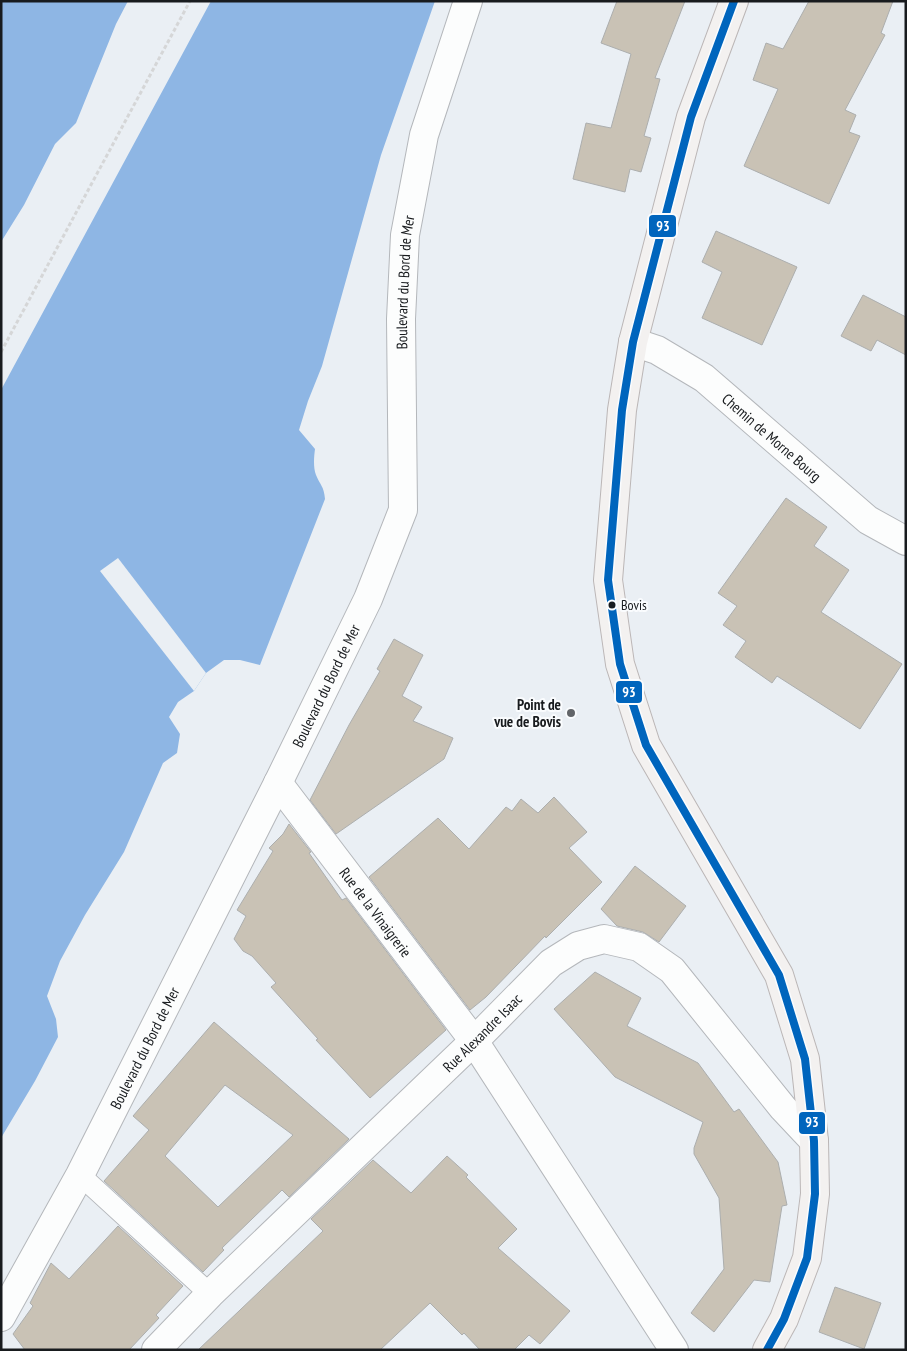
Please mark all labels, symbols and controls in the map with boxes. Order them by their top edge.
street label: Boulevard du Bord de Mer [391,213,418,350]
line badge: 93 [648,214,677,238]
text: 93 [656,217,670,235]
street label: Chemin de Morne Bourg [718,389,826,485]
place label: Bovis [621,596,647,614]
marker: Bovis [607,600,617,610]
street label: Boulevard du Bord de Mer [288,620,364,750]
line badge: 93 [615,680,643,704]
text: 93 [622,683,636,701]
place label: Point de vue de Bovis [493,695,561,731]
marker: Point de vue de Bovis [565,707,577,719]
street label: Rue de la Vinaigrerie [336,863,416,961]
street label: Boulevard du Bord de Mer [105,983,183,1112]
street label: Rue Alexandre Isaac [438,989,526,1076]
line badge: 93 [798,1111,826,1135]
text: 93 [805,1113,819,1131]

